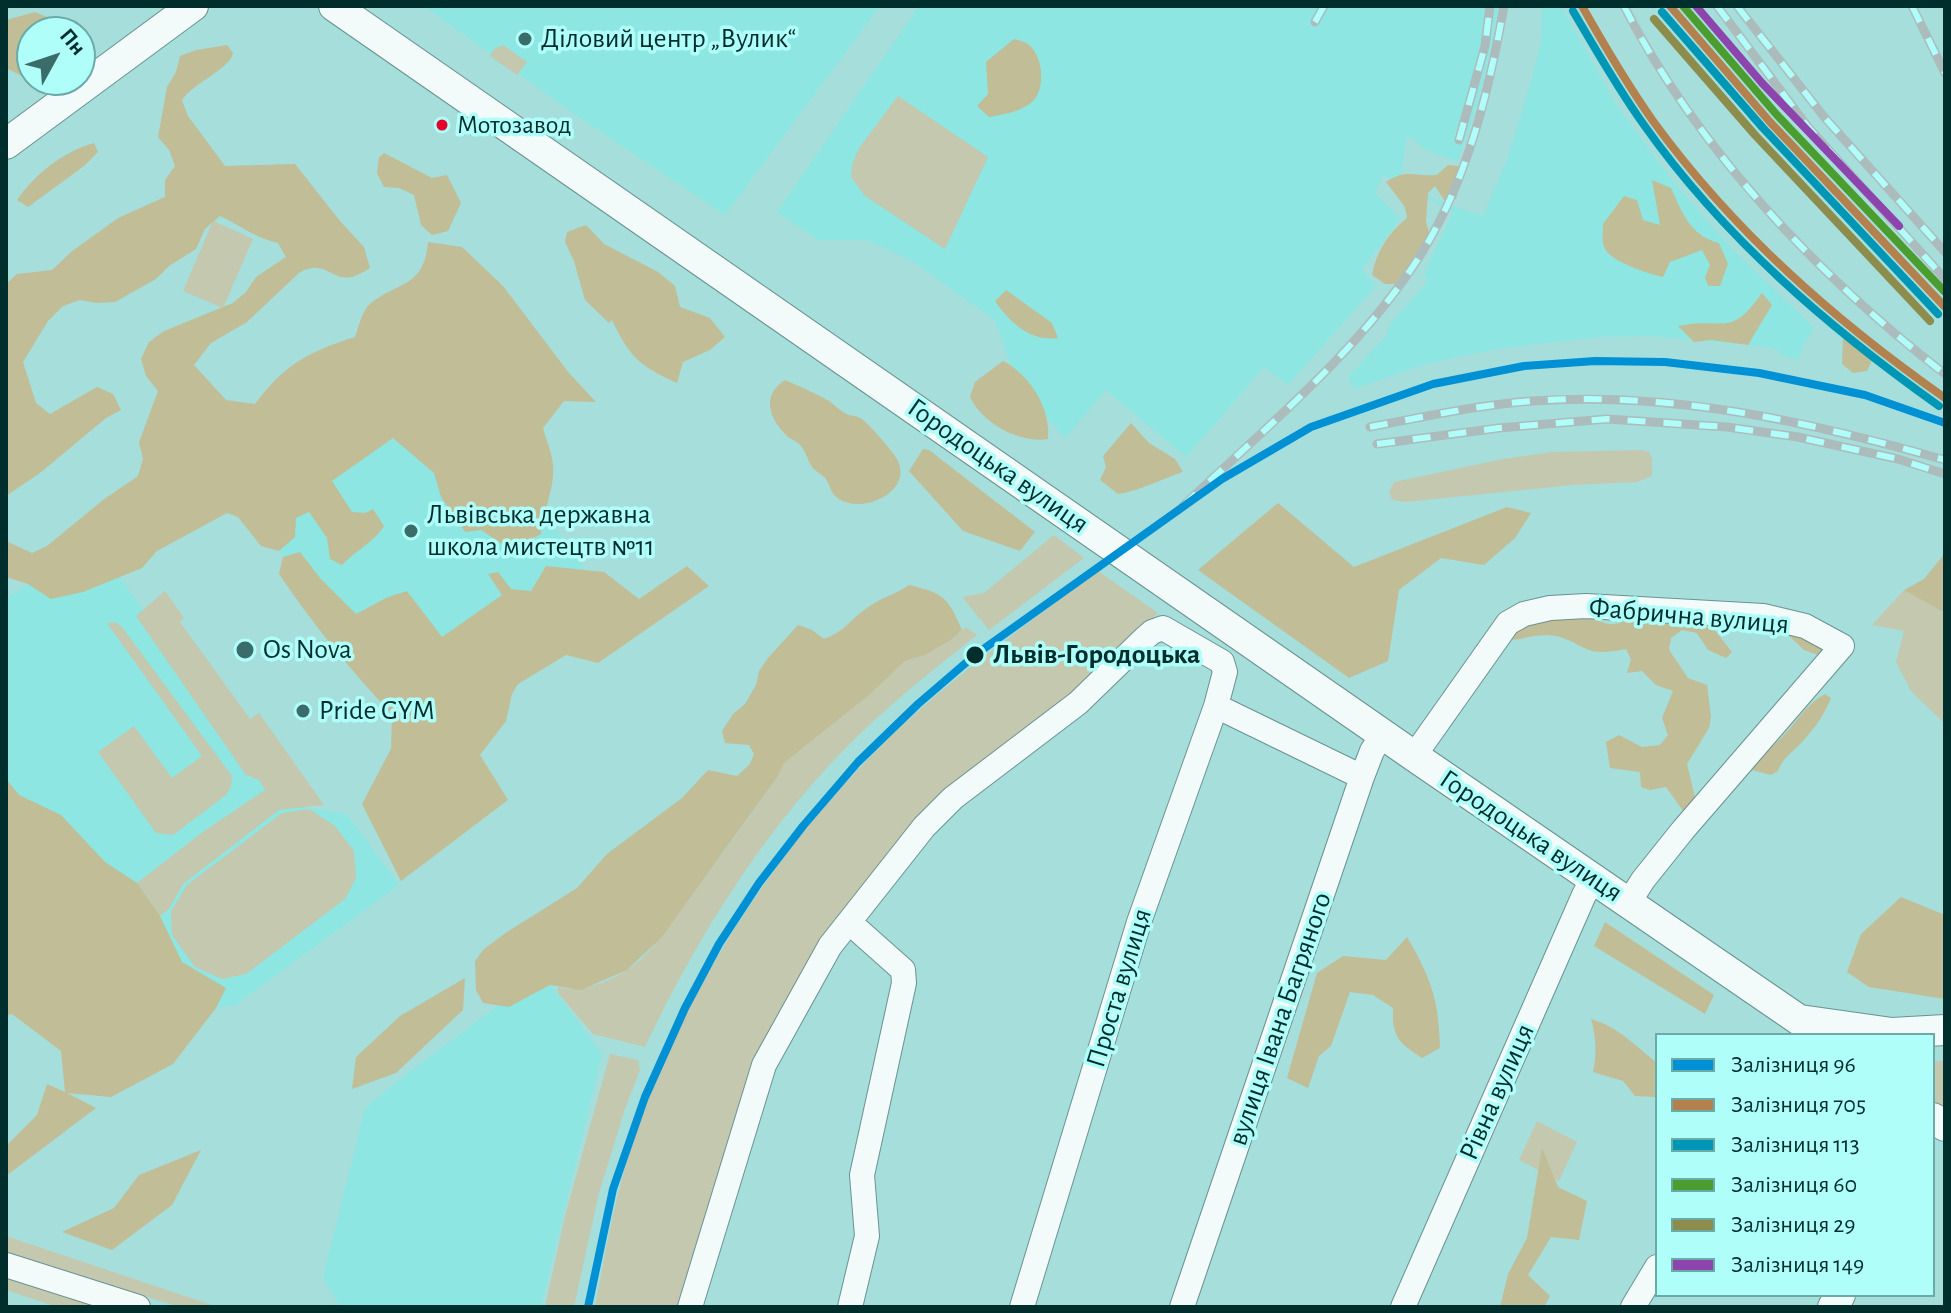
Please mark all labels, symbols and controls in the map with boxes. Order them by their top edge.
north arrow [16,16,96,96]
place label: Діловий центр „Вулик“ [541,22,796,56]
text: Пн [56,25,90,59]
marker: Діловий центр „Вулик“ [516,30,534,48]
place label: Мотозавод [457,109,571,141]
marker: Мотозавод [434,117,450,133]
street label: Городоцька вулиця [901,391,1095,541]
place label: Львівська державна школа мистецтв №11 [427,498,655,564]
marker: Львівська державна школа мистецтв №11 [402,522,420,540]
street label: Фабрична вулиця [1588,591,1790,641]
place label: Os Nova [263,633,352,667]
place label: Львів-Городоцька [993,638,1200,672]
marker: Os Nova [234,639,256,661]
marker: Львів-Городоцька [964,644,986,666]
place label: Pride GYM [319,694,435,728]
marker: Pride GYM [294,702,312,720]
street label: Городоцька вулиця [1433,762,1629,910]
street label: вулиця Івана Багряного [1221,888,1339,1150]
street label: Проста вулиця [1079,904,1159,1072]
street label: Рівна вулиця [1452,1019,1542,1165]
legend [1655,1033,1935,1297]
text: Залізниця 96 [1731,1053,1856,1077]
text: Залізниця 705 [1731,1093,1866,1117]
text: Залізниця 113 [1731,1133,1860,1157]
text: Залізниця 60 [1731,1173,1857,1197]
text: Залізниця 29 [1731,1213,1856,1237]
text: Залізниця 149 [1731,1253,1864,1277]

